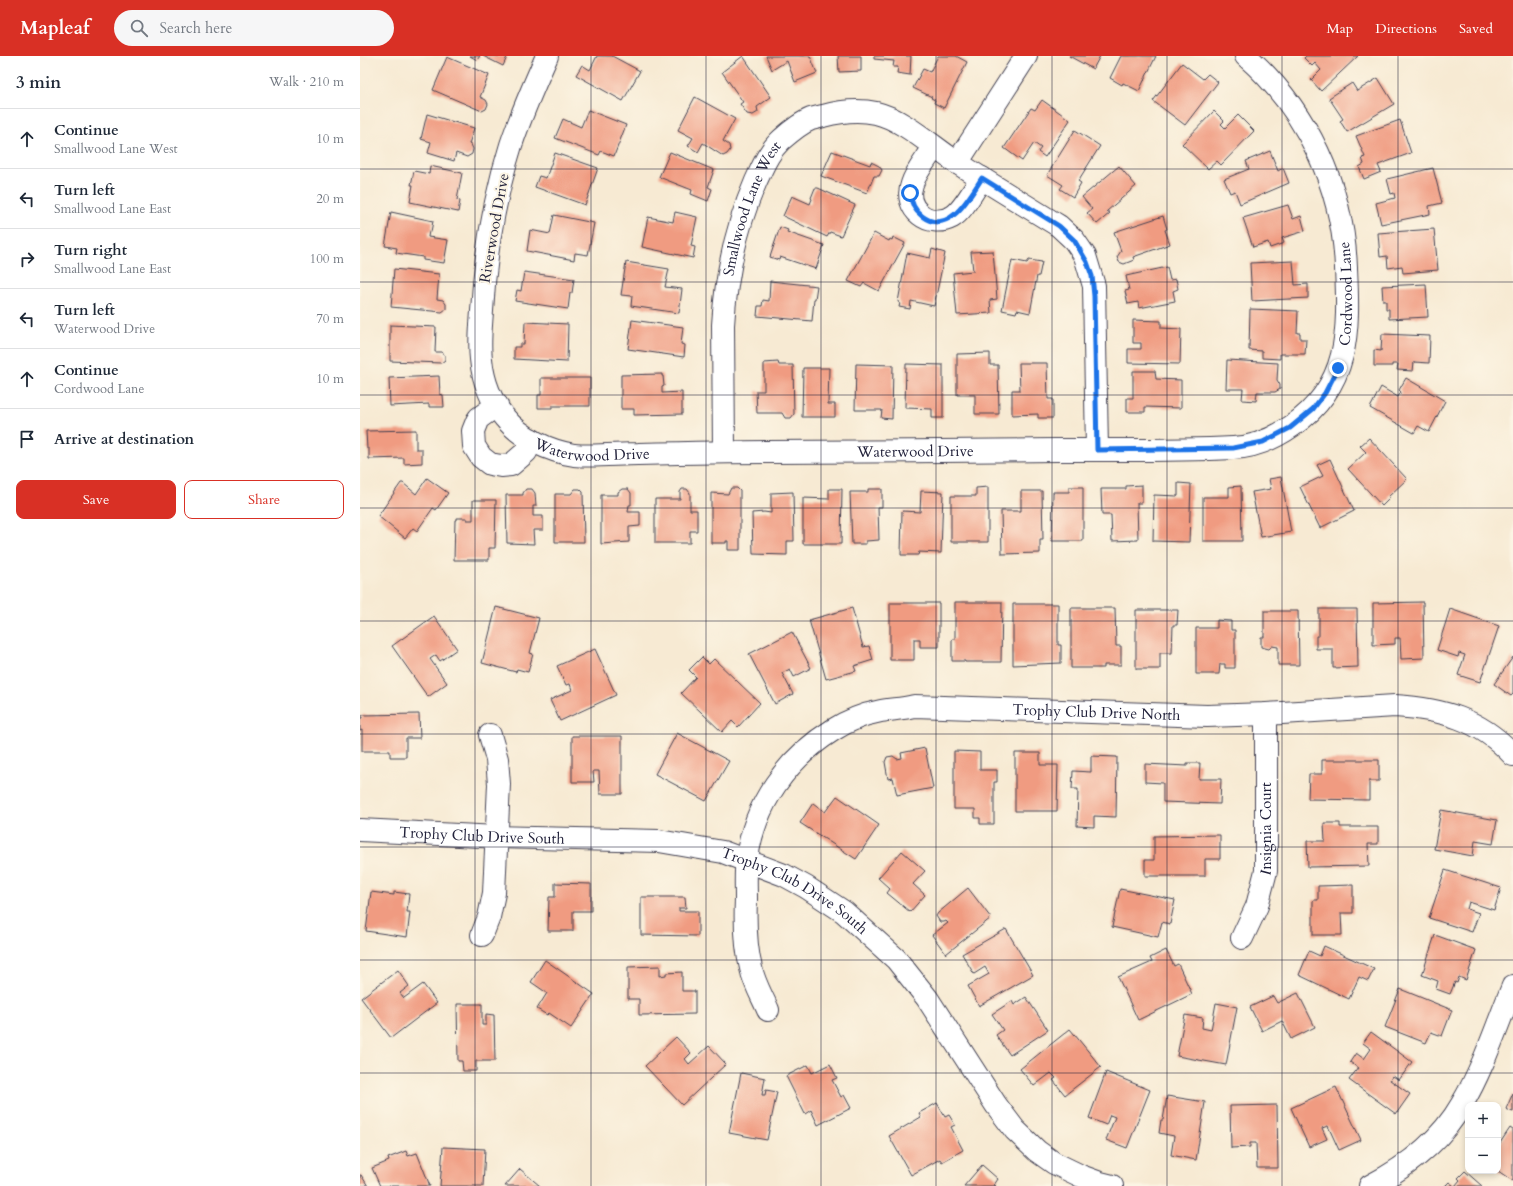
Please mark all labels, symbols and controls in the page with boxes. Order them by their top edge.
search box [114,10,394,46]
text: Mapleaf [20,15,90,41]
icon: search [128,17,150,39]
text: Search here [160,18,232,38]
text: Map [1327,19,1353,38]
text: Directions [1375,19,1437,38]
text: Saved [1459,19,1493,38]
text: 3 min [16,71,61,94]
text: Walk · 210 m [269,73,344,91]
text: Continue [54,120,119,140]
icon: ahead [16,128,38,150]
text: 10 m [316,130,344,148]
street label: Smallwood Lane West [719,136,785,277]
text: Smallwood Lane West [54,140,178,158]
street label: Riverwood Drive [475,171,514,284]
text: Turn left [54,180,115,200]
route start [901,184,919,202]
icon: left [16,188,38,210]
text: 20 m [316,190,344,208]
text: Smallwood Lane East [54,200,171,218]
text: Turn right [54,240,127,260]
street label: Cordwood Lane [1334,240,1357,347]
icon: right [16,248,38,270]
text: 100 m [310,250,344,268]
text: Smallwood Lane East [54,260,171,278]
text: Turn left [54,300,115,320]
icon: left [16,308,38,330]
text: 70 m [316,310,344,328]
text: Waterwood Drive [54,320,155,338]
route end [1329,359,1347,377]
text: Continue [54,360,119,380]
icon: ahead [16,368,38,390]
text: 10 m [316,370,344,388]
text: Cordwood Lane [54,380,144,398]
icon: arrive [16,428,38,450]
text: Arrive at destination [54,429,194,449]
street label: Waterwood Drive [530,433,650,466]
street label: Waterwood Drive [856,441,974,462]
button: Save [16,480,176,519]
button: Share [184,480,344,519]
street label: Trophy Club Drive North [1012,699,1182,725]
street label: Insignia Court [1255,782,1276,877]
street label: Trophy Club Drive South [399,822,566,849]
street label: Trophy Club Drive South [719,842,873,939]
map controls [1465,1102,1501,1174]
button: + [1465,1102,1501,1138]
button: − [1465,1138,1501,1174]

